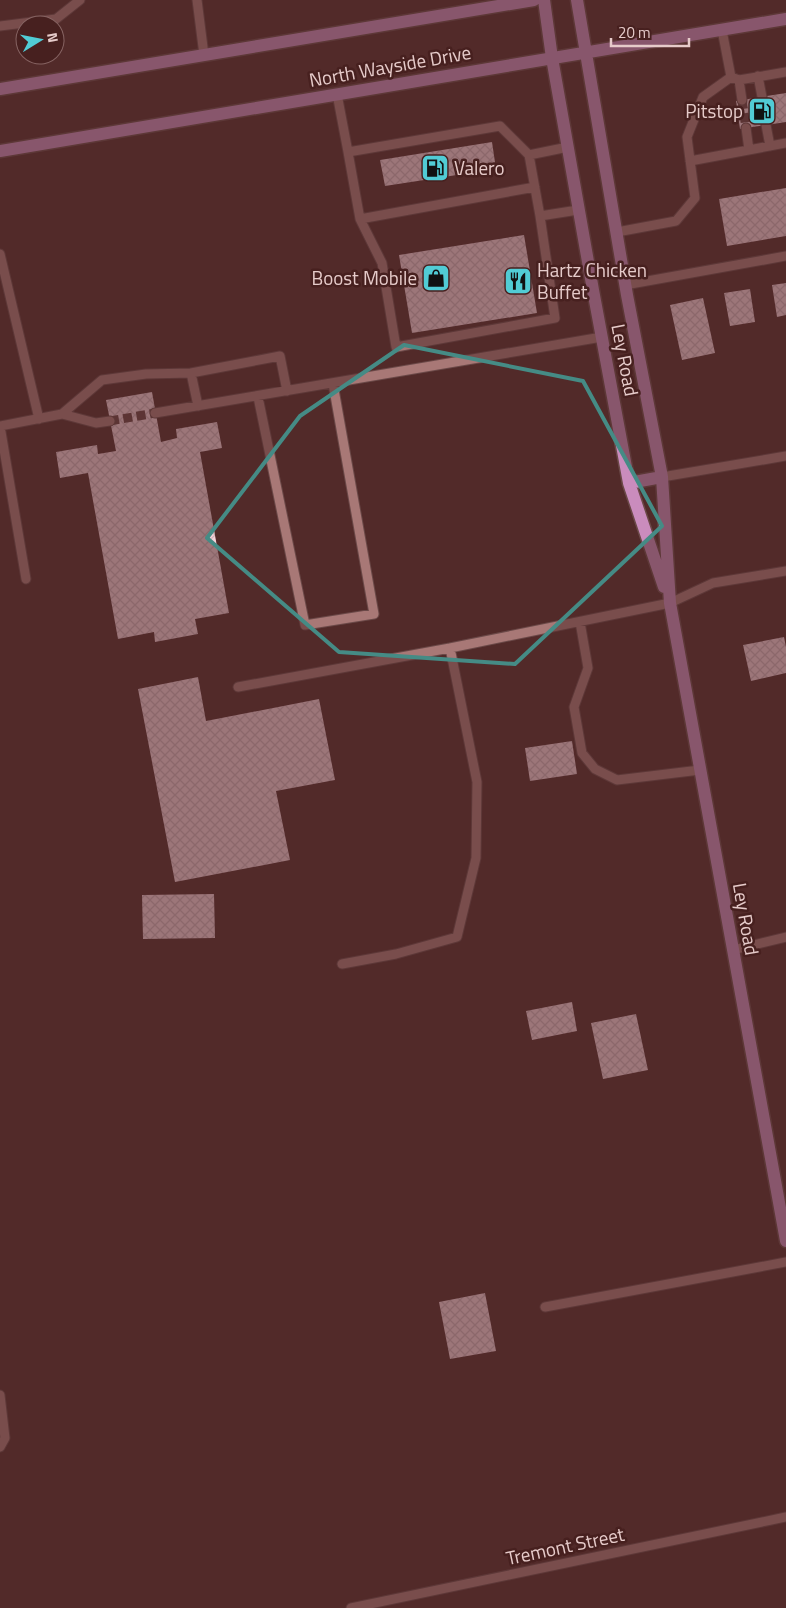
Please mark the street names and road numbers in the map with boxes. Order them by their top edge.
street label: North Wayside Drive [307,37,473,94]
street label: Ley Road [604,321,647,398]
street label: Ley Road [726,880,767,957]
street label: Tremont Street [503,1519,627,1572]

